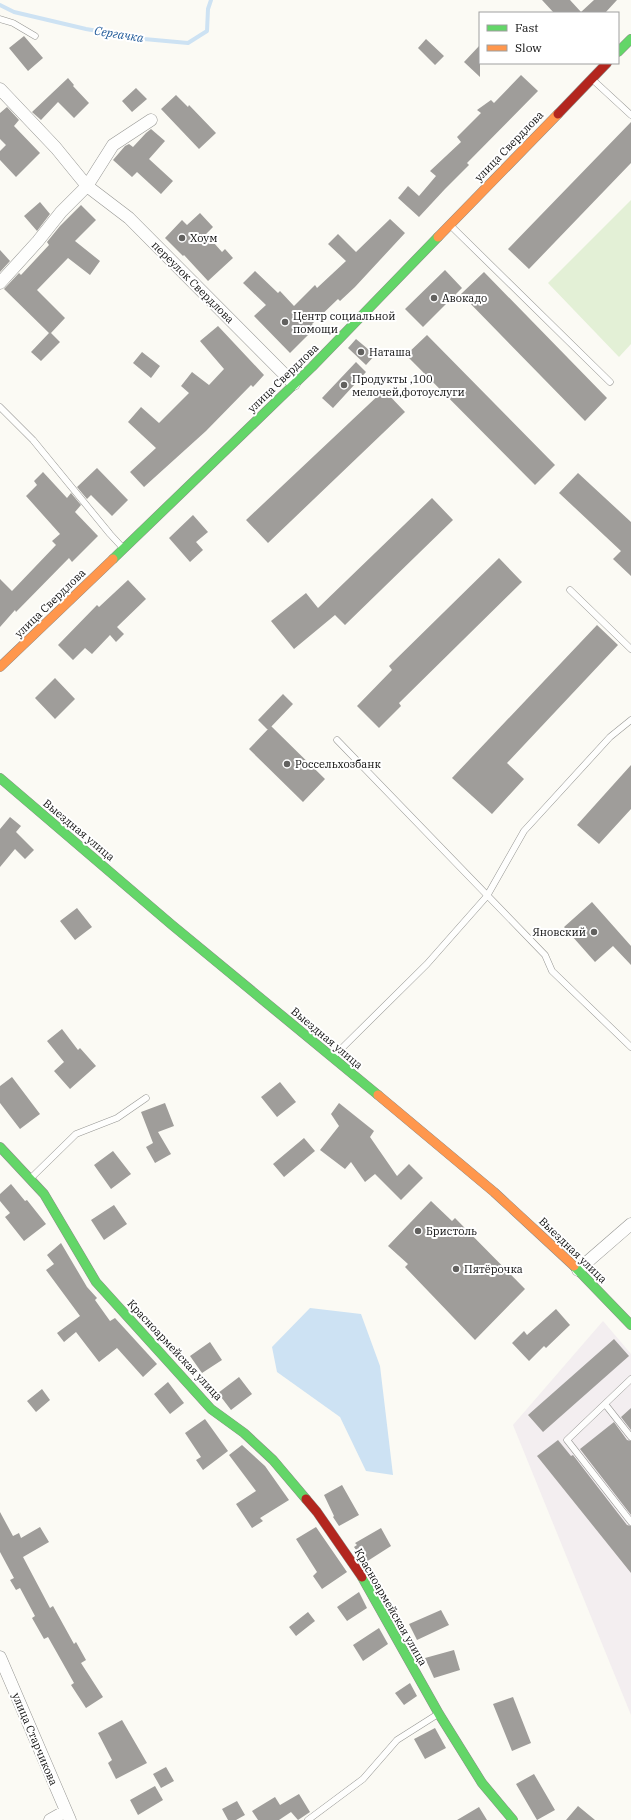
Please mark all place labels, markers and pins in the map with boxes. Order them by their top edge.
place label: Хоум [190,231,217,245]
marker: Хоум [177,233,187,243]
place label: Авокадо [442,291,487,305]
marker: Авокадо [429,293,439,303]
place label: Центр социальной помощи [293,309,395,336]
marker: Центр социальной помощи [280,317,290,327]
place label: Наташа [369,345,411,359]
marker: Наташа [356,347,366,357]
place label: Продукты ,100 мелочей,фотоуслуги [352,372,465,399]
marker: Продукты ,100 мелочей,фотоуслуги [339,380,349,390]
place label: Россельхозбанк [295,757,382,771]
marker: Россельхозбанк [282,759,292,769]
place label: Яновский [532,925,586,939]
marker: Яновский [589,927,599,937]
place label: Бристоль [426,1224,477,1238]
marker: Бристоль [413,1226,423,1236]
place label: Пятёрочка [464,1262,523,1276]
marker: Пятёрочка [451,1264,461,1274]

